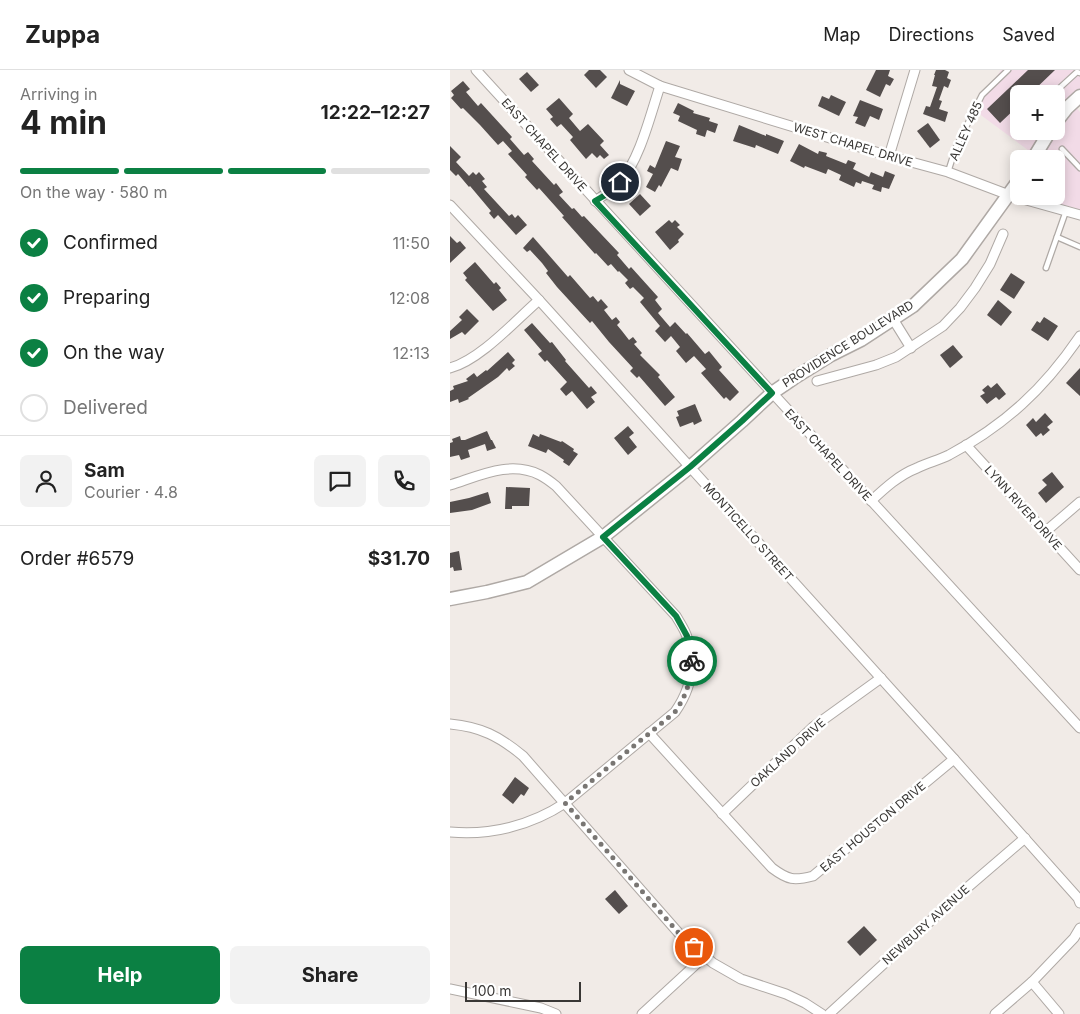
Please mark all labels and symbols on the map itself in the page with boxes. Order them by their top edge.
street label: EAST CHAPEL DRIVE [499,95,590,194]
street label: ALLEY 485 [946,99,985,163]
street label: WEST CHAPEL DRIVE [792,119,915,170]
pin [599,161,641,203]
street label: PROVIDENCE BOULEVARD [779,297,916,390]
street label: EAST CHAPEL DRIVE [782,406,875,504]
street label: LYNN RIVER DRIVE [981,462,1065,553]
street label: MONTICELLO STREET [700,479,797,584]
courier [667,636,717,686]
street label: OAKLAND DRIVE [747,715,828,790]
street label: EAST HOUSTON DRIVE [817,778,928,875]
street label: NEWBURY AVENUE [879,882,972,968]
pin [673,926,715,968]
scale bar [465,979,581,1002]

